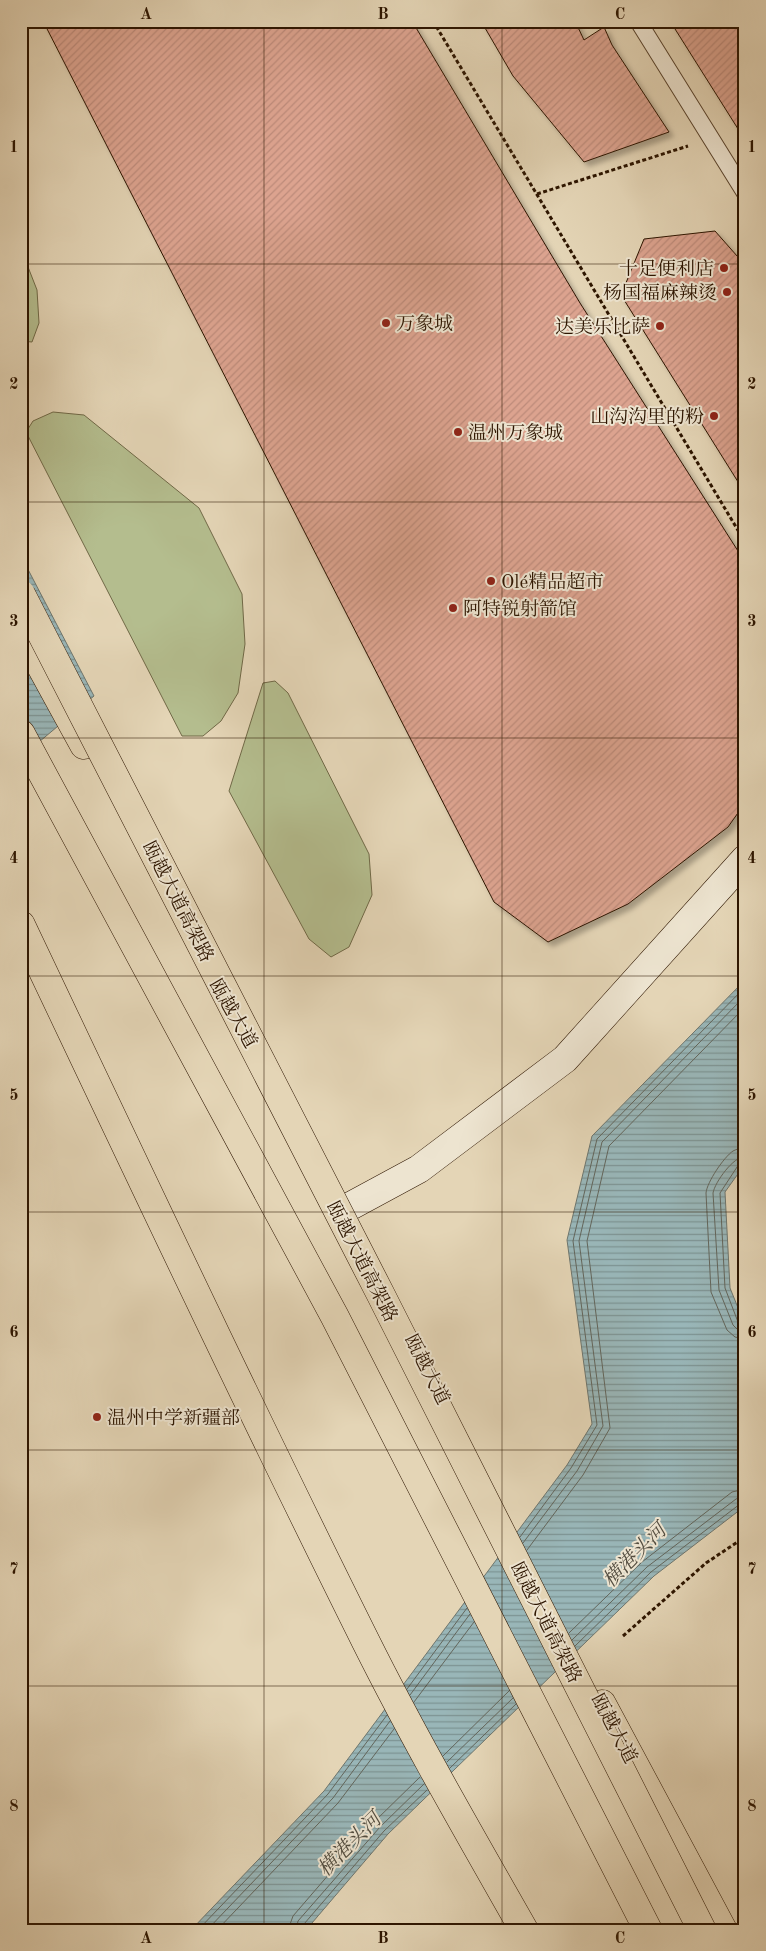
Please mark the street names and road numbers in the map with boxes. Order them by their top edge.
street label: 瓯越大道高架路 [138,837,218,966]
street label: 瓯越大道 [205,975,262,1052]
street label: 瓯越大道高架路 [322,1197,402,1326]
street label: 瓯越大道 [400,1331,454,1408]
street label: 瓯越大道高架路 [506,1558,586,1687]
street label: 瓯越大道 [587,1690,642,1767]

